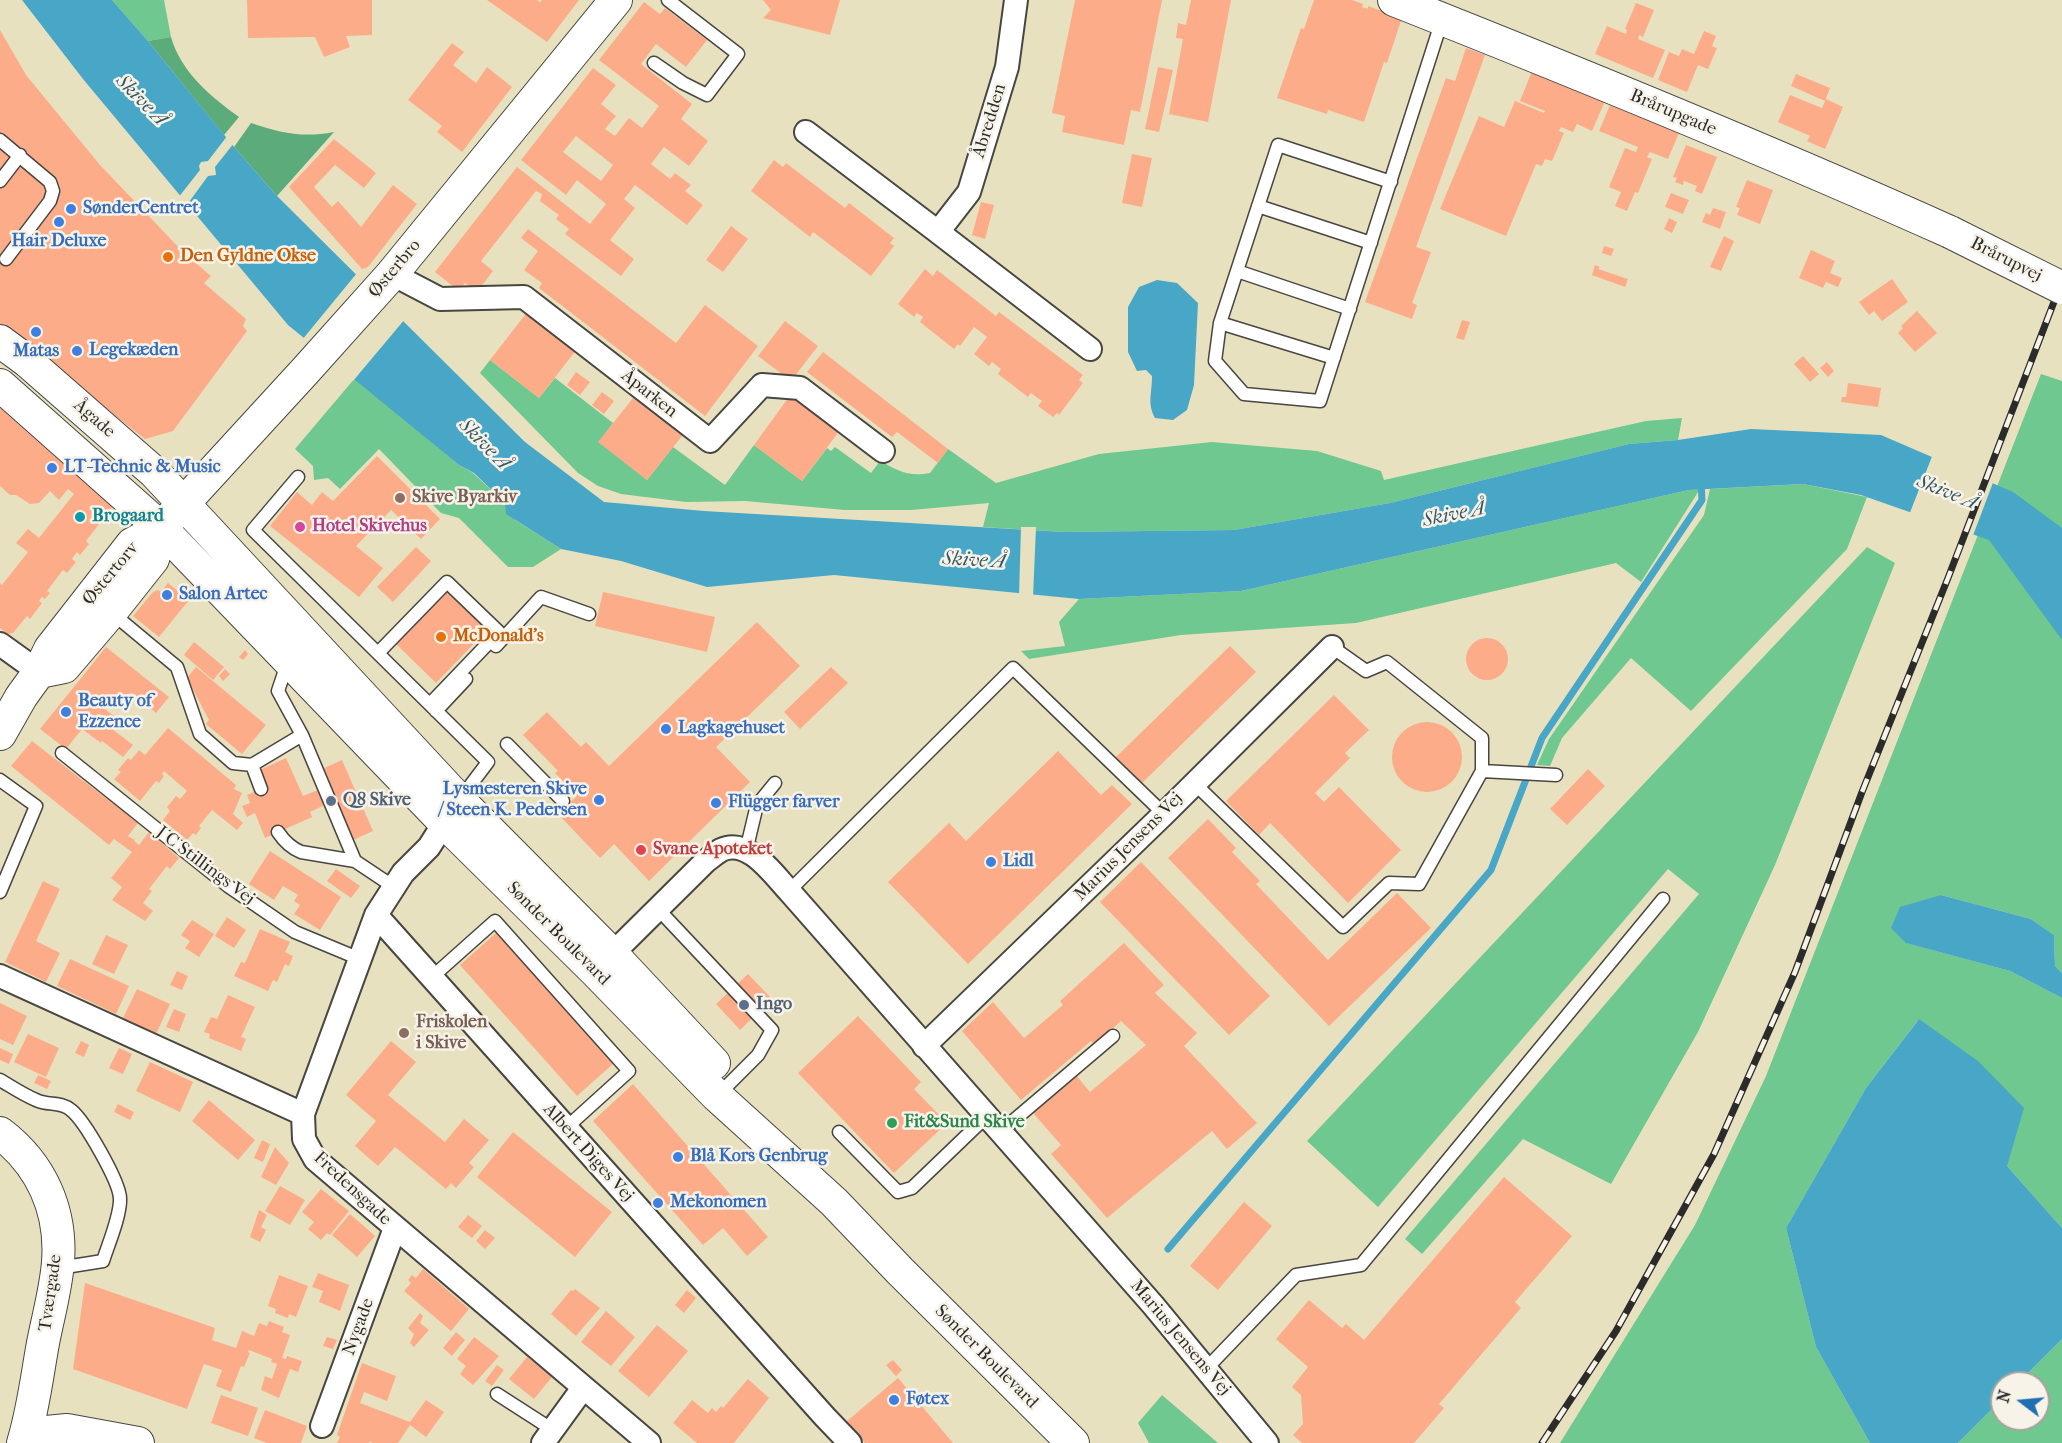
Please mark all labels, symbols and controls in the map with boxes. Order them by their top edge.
water label: Skive Å [110,70,172,132]
street label: Åbredden [969,81,1011,161]
street label: Brårupgade [1626,85,1720,141]
place label: SønderCentret [83,198,199,220]
marker: SønderCentret [64,202,78,216]
marker: Hair Deluxe [52,215,66,229]
place label: Hair Deluxe [12,231,106,253]
street label: Brårupvej [1967,233,2045,287]
street label: Østerbro [364,235,426,303]
place label: Den Gyldne Okse [180,246,316,268]
marker: Den Gyldne Okse [161,250,175,264]
marker: Matas [29,325,43,339]
place label: Legekæden [89,340,179,362]
place label: Matas [13,341,59,363]
marker: Legekæden [70,344,84,358]
street label: Åparken [617,365,681,423]
street label: Ågade [69,395,119,443]
water label: Skive Å [453,414,515,476]
place label: LT-Technic & Music [64,457,221,479]
marker: LT-Technic & Music [45,461,59,475]
water label: Skive Å [1913,470,1981,516]
place label: Skive Byarkiv [412,487,517,509]
marker: Skive Byarkiv [393,491,407,505]
water label: Skive Å [1420,497,1488,533]
place label: Brogaard [92,506,164,528]
marker: Brogaard [73,510,87,524]
place label: Hotel Skivehus [312,516,427,538]
marker: Hotel Skivehus [293,520,307,534]
street label: Østertorv [78,538,144,610]
water label: Skive Å [942,547,1006,575]
place label: Salon Artec [179,584,267,606]
marker: Salon Artec [160,588,174,602]
place label: McDonald's [453,626,544,648]
marker: McDonald's [434,630,448,644]
place label: Beauty of Ezzence [78,691,152,734]
marker: Beauty of Ezzence [59,705,73,719]
place label: Lagkagehuset [678,718,785,740]
marker: Lagkagehuset [659,722,673,736]
place label: Lysmesteren Skive / Steen K. Pedersen [438,779,587,822]
street label: Marius Jensens Vej [1070,788,1188,906]
place label: Q8 Skive [343,790,411,812]
place label: Flügger farver [728,792,840,814]
marker: Lysmesteren Skive / Steen K. Pedersen [592,793,606,807]
marker: Q8 Skive [324,794,338,808]
marker: Flügger farver [709,796,723,810]
street label: J C Stillings Vej [151,822,259,910]
place label: Svane Apoteket [653,839,772,861]
marker: Svane Apoteket [634,843,648,857]
place label: Lidl [1003,851,1034,873]
marker: Lidl [984,855,998,869]
street label: Sønder Boulevard [502,878,614,990]
place label: Ingo [756,994,792,1016]
marker: Ingo [737,998,751,1012]
place label: Friskolen i Skive [416,1012,487,1054]
marker: Friskolen i Skive [397,1026,411,1040]
street label: Albert Diges Vej [538,1099,638,1207]
place label: Fit&Sund Skive [904,1112,1025,1134]
marker: Fit&Sund Skive [885,1116,899,1130]
place label: Blå Kors Genbrug [690,1146,828,1168]
street label: Fredensgade [309,1147,395,1231]
marker: Blå Kors Genbrug [671,1150,685,1164]
place label: Mekonomen [670,1192,767,1214]
marker: Mekonomen [651,1196,665,1210]
street label: Tværgade [35,1253,67,1333]
street label: Marius Jensens Vej [1125,1276,1235,1400]
street label: Nygade [339,1295,379,1359]
street label: Sønder Boulevard [930,1301,1042,1413]
north arrow [1990,1371,2050,1431]
text: N [1993,1388,2015,1405]
place label: Føtex [906,1389,949,1411]
marker: Føtex [887,1393,901,1407]

